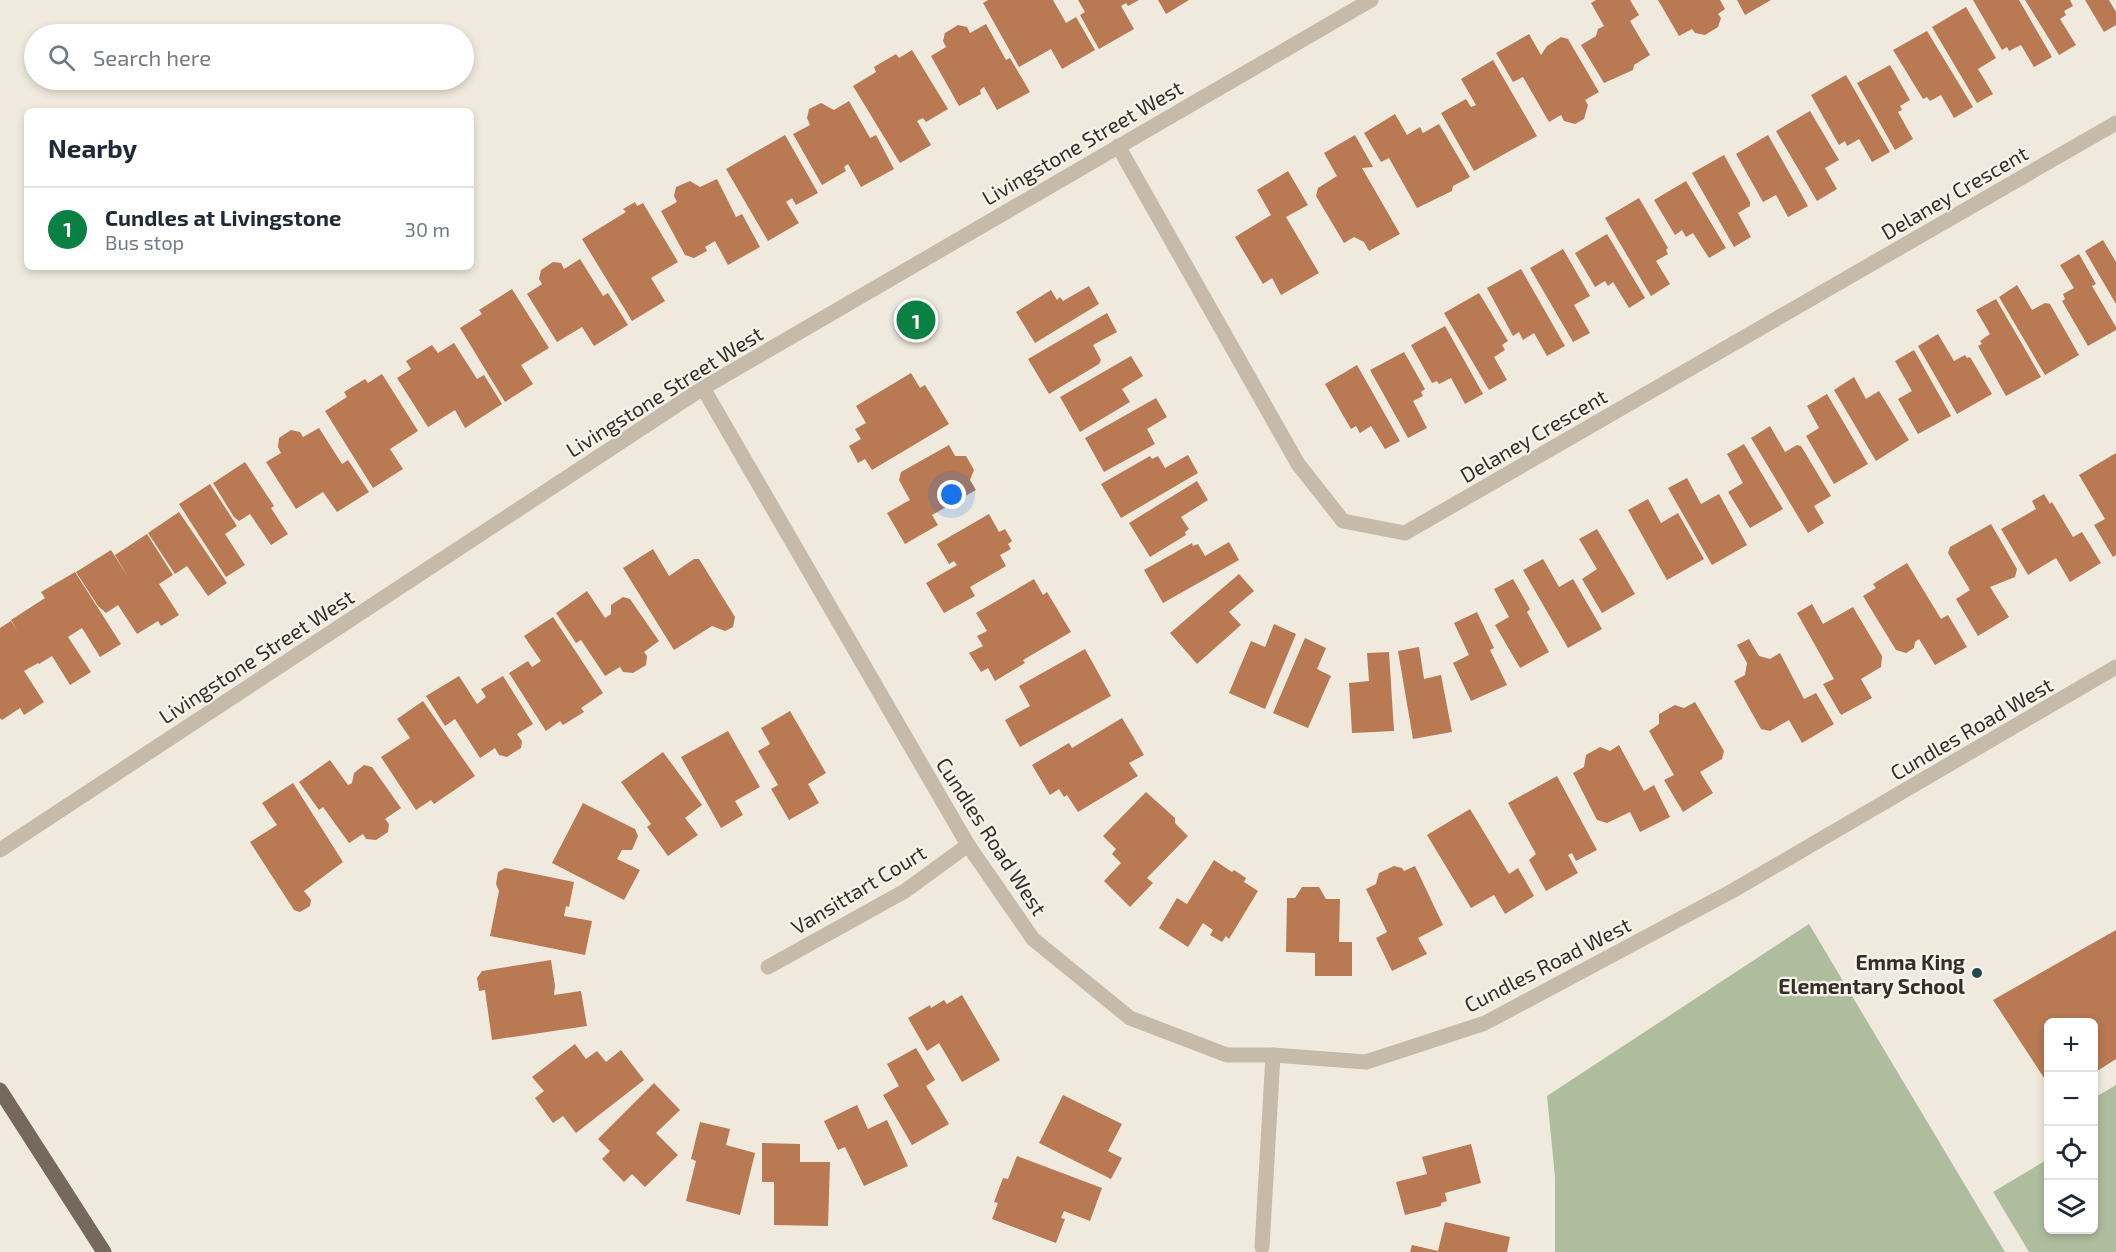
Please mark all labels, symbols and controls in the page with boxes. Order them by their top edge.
search box [24,24,474,90]
icon: search [45,41,78,74]
text: Search here [93,44,211,70]
street label: Livingstone Street West [977,74,1187,210]
text: Nearby [48,132,137,163]
street label: Delaney Crescent [1876,140,2032,244]
text: Cundles at Livingstone [105,204,341,230]
text: 1 [63,217,72,241]
text: 30 m [405,217,450,241]
text: Bus stop [105,230,184,254]
pin: 1 [896,298,936,342]
street label: Livingstone Street West [561,320,767,462]
street label: Delaney Crescent [1455,383,1611,487]
your location [937,480,966,509]
street label: Livingstone Street West [154,584,358,728]
street label: Cundles Road West [1885,671,2057,785]
street label: Cundles Road West [932,752,1052,920]
street label: Vansittart Court [786,839,930,939]
street label: Cundles Road West [1460,911,1634,1017]
place label: Emma King Elementary School [1778,949,1965,999]
marker: Emma King Elementary School [1970,966,1984,980]
map controls [2044,1018,2098,1234]
button: + [2044,1018,2098,1072]
button: − [2044,1072,2098,1126]
button: locate [2044,1126,2098,1180]
button: layers [2044,1180,2098,1234]

